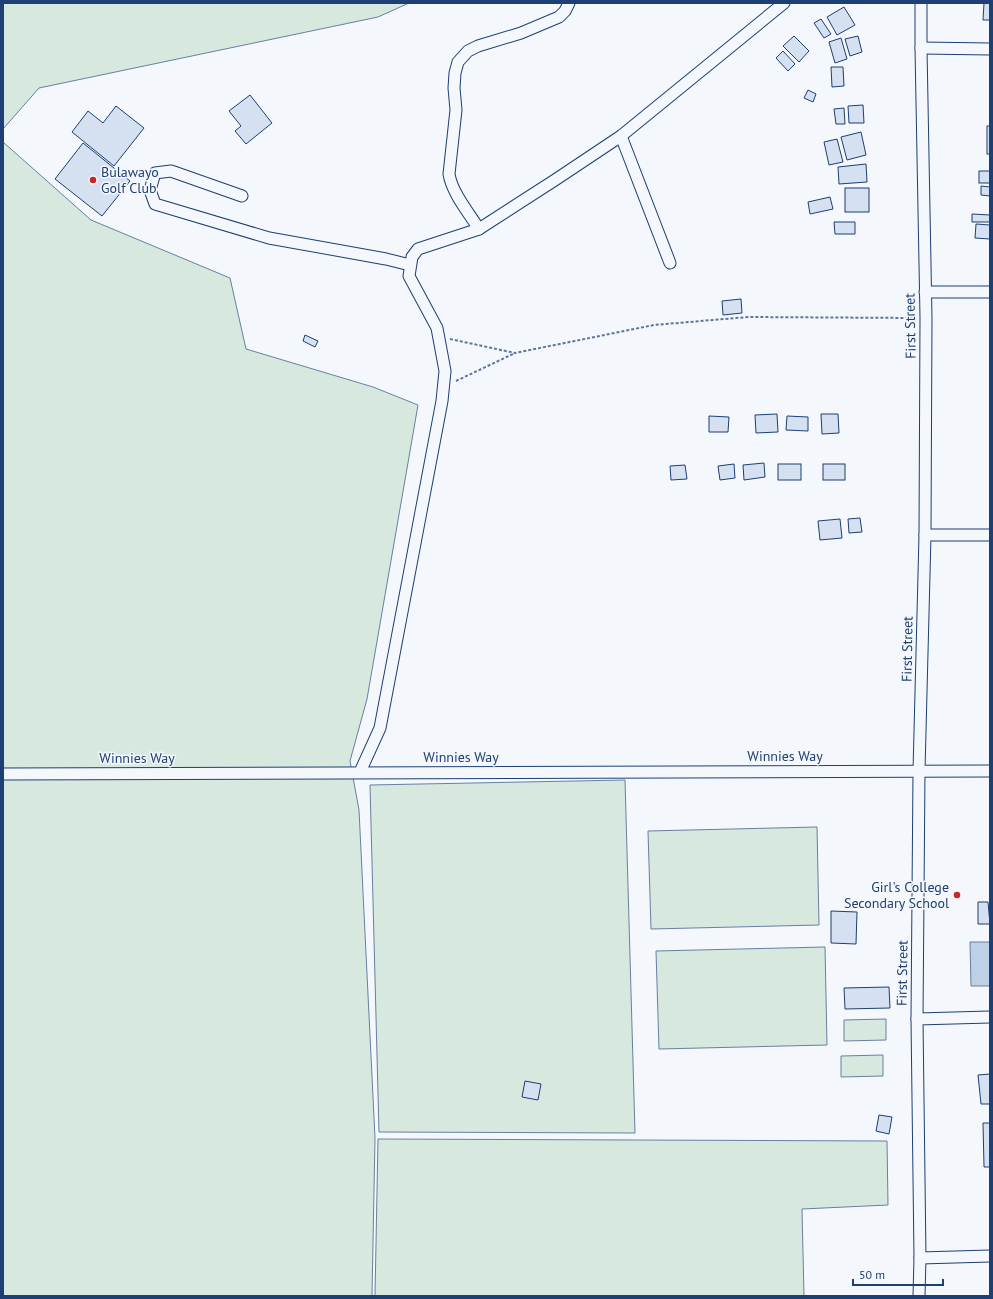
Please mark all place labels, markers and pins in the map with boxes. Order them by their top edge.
place label: Bulawayo Golf Club [101,163,159,197]
marker: Bulawayo Golf Club [88,175,98,185]
place label: Girl's College Secondary School [844,878,949,912]
marker: Girl's College Secondary School [952,890,962,900]

